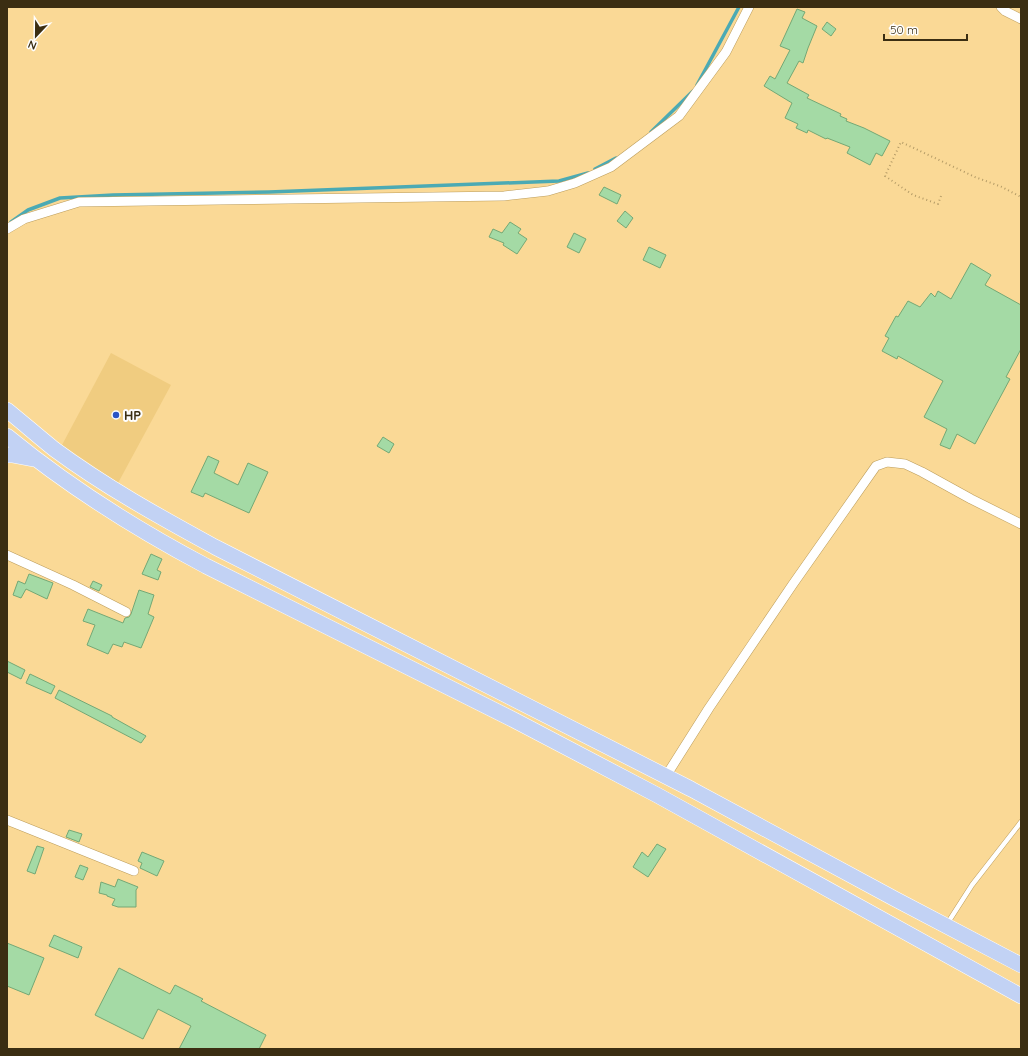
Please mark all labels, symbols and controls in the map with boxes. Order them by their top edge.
north arrow [16,16,56,56]
scale bar [884,16,967,42]
text: 50 m [890,22,918,37]
text: N [26,37,39,53]
place label: HP [124,407,141,423]
marker: HP [111,410,121,420]

